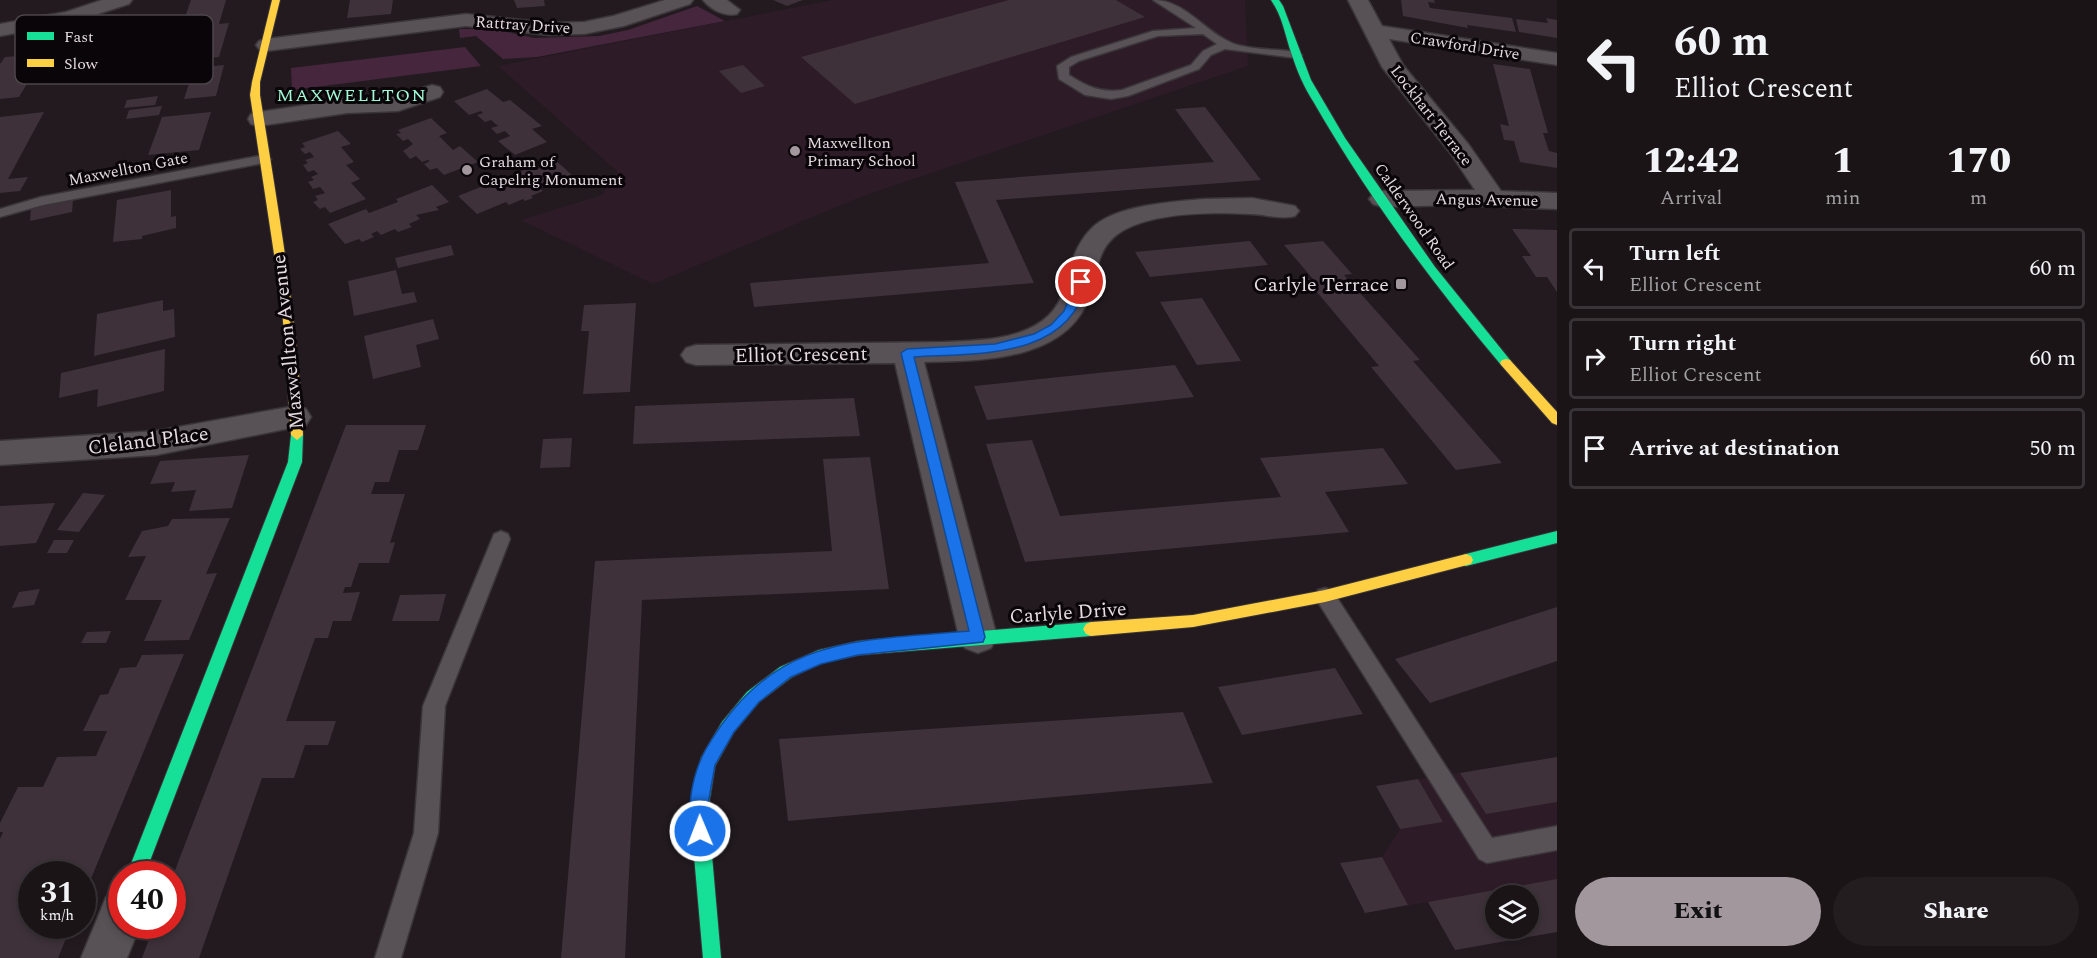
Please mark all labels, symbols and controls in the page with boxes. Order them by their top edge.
street label: Rattray Drive [475,10,571,40]
text: 60 m [1674,11,1769,74]
legend [15,15,213,84]
icon: left [1575,24,1653,102]
text: Fast [64,25,94,49]
street label: Crawford Drive [1408,25,1521,66]
text: Slow [64,52,99,76]
street label: Lockhart Terrace [1384,60,1478,171]
text: Elliot Crescent [1674,68,1853,110]
district label: MAXWELLTON [277,82,427,109]
place label: Maxwellton Primary School [807,131,916,173]
text: 12:42 [1643,134,1739,189]
text: 1 [1832,134,1854,189]
text: 170 [1946,134,2011,189]
marker: Maxwellton Primary School [788,144,802,158]
street label: Maxwellton Gate [66,146,190,192]
place label: Graham of Capelrig Monument [479,150,623,192]
street label: Calderwood Road [1368,158,1460,275]
marker: Graham of Capelrig Monument [460,163,474,177]
text: Arrival [1660,183,1722,213]
text: min [1825,183,1860,213]
text: m [1970,183,1987,213]
street label: Angus Avenue [1435,187,1539,213]
text: Turn left [1629,237,1721,270]
icon: left [1578,252,1611,285]
text: 60 m [2030,252,2076,285]
street label: Maxwellton Avenue [264,253,312,431]
pin [1055,256,1106,307]
icon: arrive [1064,265,1097,298]
place label: Carlyle Terrace [1253,270,1389,300]
text: Elliot Crescent [1629,270,1762,300]
marker: Carlyle Terrace [1394,277,1408,291]
text: Turn right [1629,327,1736,360]
street label: Elliot Crescent [734,339,868,371]
icon: right [1578,342,1611,375]
text: 60 m [2030,342,2076,375]
text: Elliot Crescent [1629,360,1762,390]
street label: Cleland Place [86,419,210,463]
icon: arrive [1578,432,1611,465]
text: Arrive at destination [1629,432,1840,465]
text: 50 m [2030,432,2076,465]
street label: Carlyle Drive [1009,594,1128,632]
position arrow [668,799,732,863]
speed limit sign: 40 [108,861,186,939]
text: 31 [40,870,74,916]
button: Exit [1575,877,1821,946]
button: Share [1833,877,2079,946]
map controls [1485,885,1539,939]
button: layers [1485,885,1539,939]
text: km/h [40,904,74,927]

